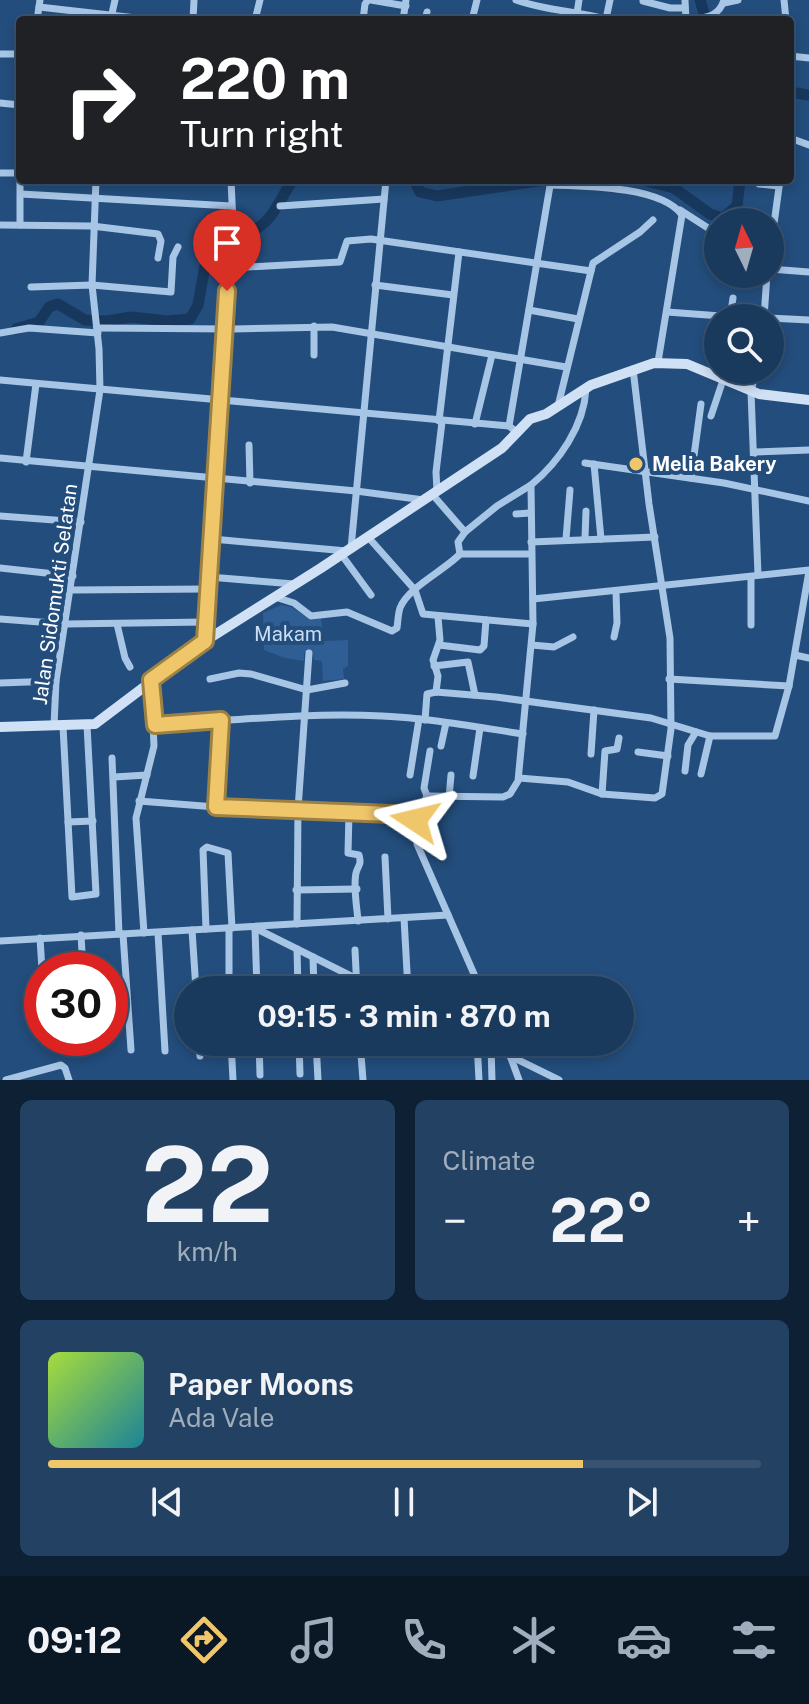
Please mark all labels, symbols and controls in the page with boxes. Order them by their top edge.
text: 220 m [180,46,350,112]
icon: right [48,48,152,152]
text: Turn right [180,113,343,155]
north arrow [704,208,784,288]
map controls [704,208,784,384]
pin [193,209,261,291]
icon: arrive [205,221,249,265]
button: search [704,304,784,384]
place label: Melia Bakery [652,452,777,476]
marker: Melia Bakery [627,455,645,473]
street label: Jalan Sidomukti Selatan [28,482,82,706]
park label: Makam [254,622,322,646]
position arrow [373,778,457,862]
speed limit sign: 30 [24,952,128,1056]
text: 09:15 · 3 min · 870 m [257,998,551,1034]
text: 22 [141,1123,273,1245]
text: Climate [443,1145,536,1176]
text: 22° [549,1185,654,1256]
text: − [443,1195,467,1247]
text: + [737,1195,761,1247]
text: km/h [177,1236,238,1267]
text: Paper Moons [168,1366,354,1402]
text: Ada Vale [168,1402,274,1433]
icon: previous [145,1480,189,1524]
icon: pause [382,1480,426,1524]
icon: next [620,1480,664,1524]
icon: directions [176,1612,232,1668]
icon: music [286,1612,342,1668]
icon: phone [396,1612,452,1668]
icon: climate [506,1612,562,1668]
icon: car [616,1612,672,1668]
icon: filters [726,1612,782,1668]
text: 09:12 [27,1619,122,1661]

